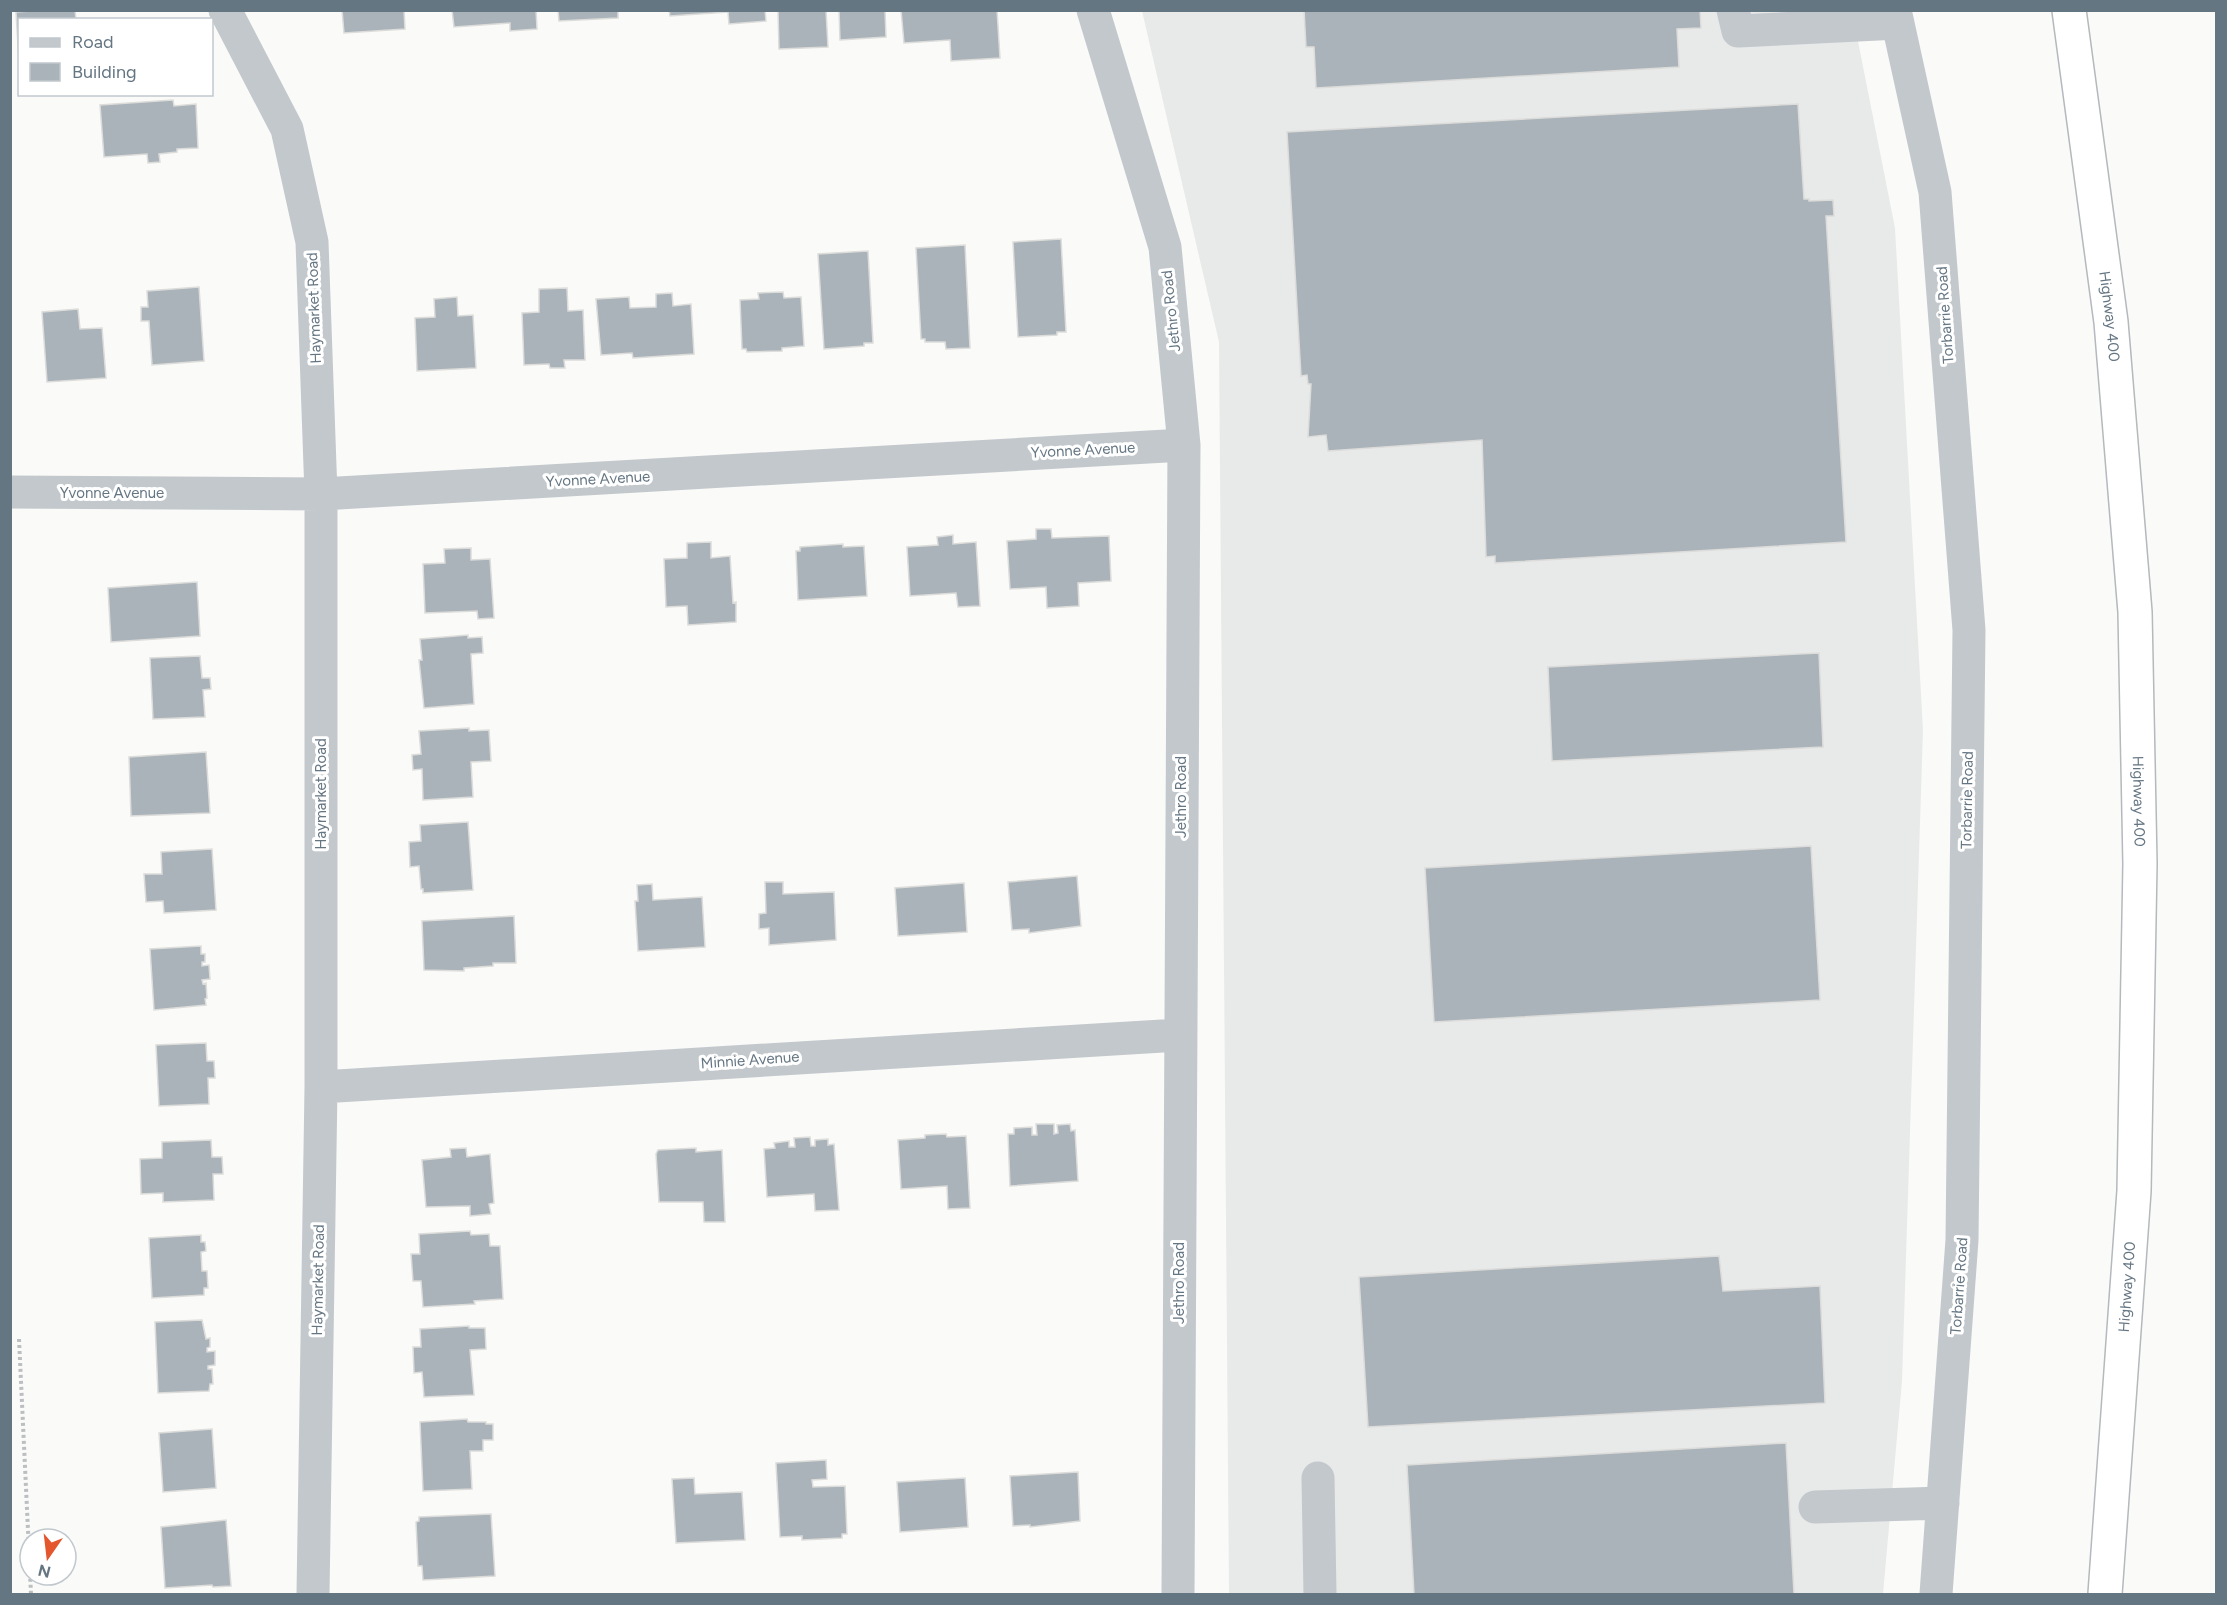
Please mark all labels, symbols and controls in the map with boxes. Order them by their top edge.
legend [18,18,213,96]
text: Road [72,31,113,53]
text: Building [72,61,137,83]
street label: Haymarket Road [303,252,325,364]
street label: Torbarrie Road [1933,266,1957,364]
street label: Jethro Road [1158,269,1184,353]
street label: Highway 400 [2095,270,2123,362]
street label: Yvonne Avenue [1030,438,1136,462]
street label: Yvonne Avenue [545,467,651,491]
street label: Yvonne Avenue [60,484,164,502]
street label: Haymarket Road [312,738,330,850]
street label: Torbarrie Road [1957,751,1977,849]
street label: Highway 400 [2129,755,2149,847]
street label: Jethro Road [1172,756,1190,838]
street label: Minnie Avenue [700,1048,800,1072]
street label: Haymarket Road [308,1224,328,1336]
street label: Torbarrie Road [1947,1237,1971,1335]
street label: Highway 400 [2115,1241,2139,1333]
street label: Jethro Road [1170,1242,1188,1324]
north arrow [18,1527,78,1587]
text: N [36,1560,53,1582]

